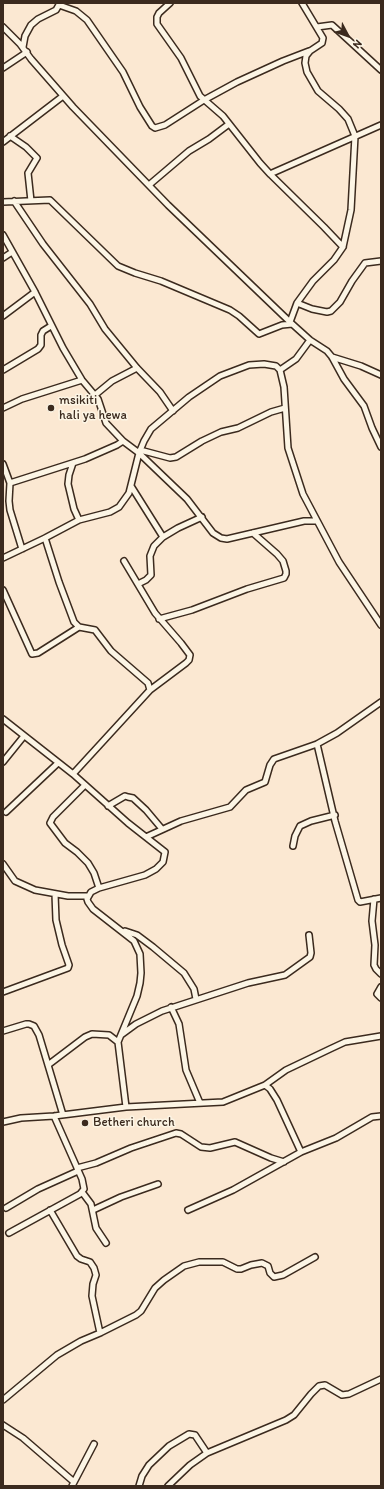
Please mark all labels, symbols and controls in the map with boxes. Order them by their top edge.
north arrow [328,16,368,56]
text: N [350,37,365,51]
place label: msikiti hali ya hewa [59,393,127,424]
marker: msikiti hali ya hewa [46,403,56,413]
place label: Betheri church [93,1115,175,1131]
marker: Betheri church [80,1118,90,1128]

